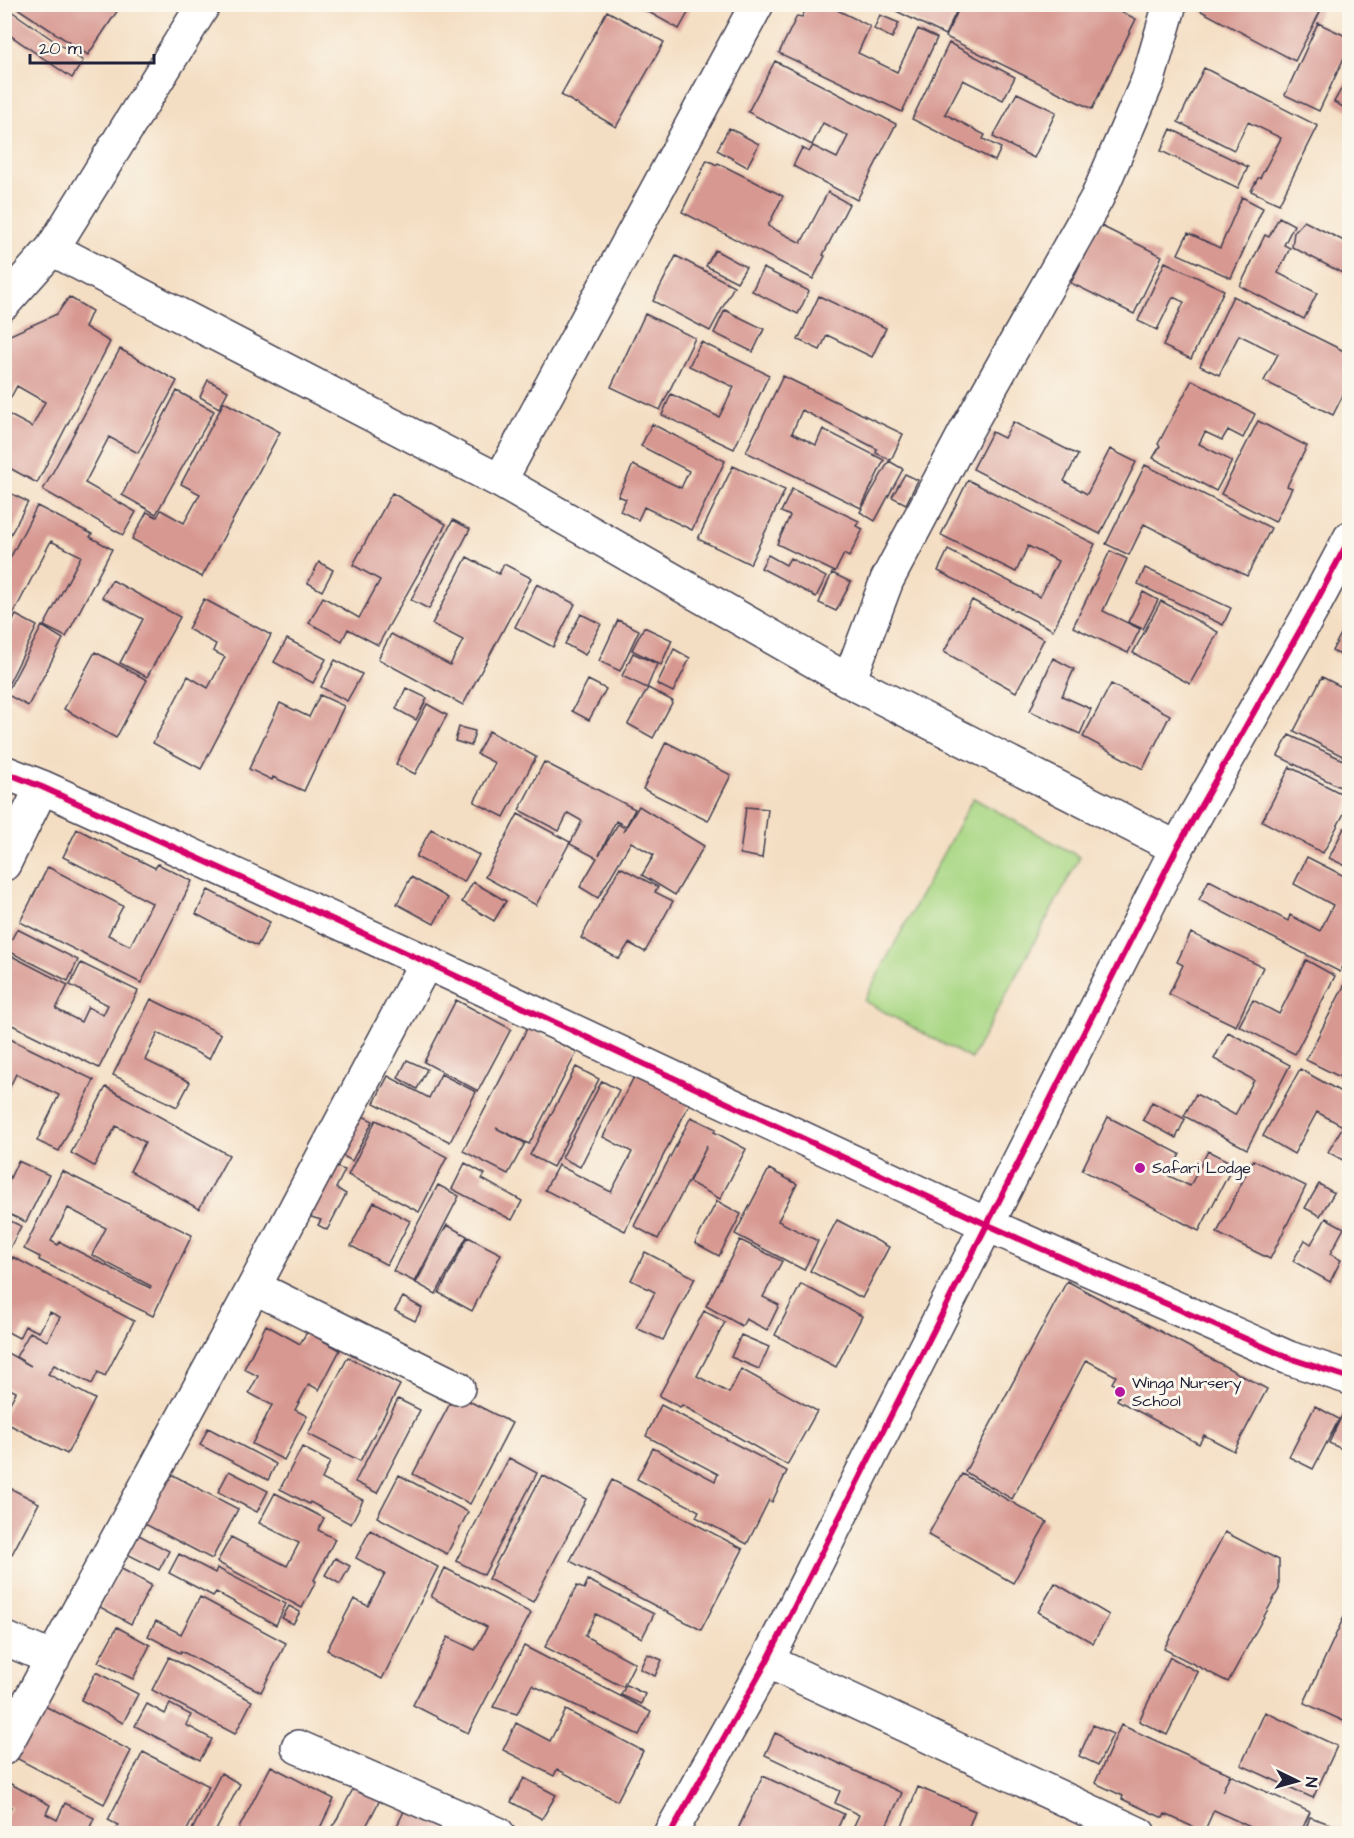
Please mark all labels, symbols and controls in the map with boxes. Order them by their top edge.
scale bar [30,27,154,65]
text: 20 m [39,36,82,61]
place label: Safari Lodge [1152,1157,1251,1180]
marker: Safari Lodge [1133,1161,1147,1175]
place label: Winga Nursery School [1132,1372,1242,1412]
marker: Winga Nursery School [1113,1385,1127,1399]
north arrow [1267,1751,1327,1811]
text: N [1300,1776,1322,1788]

